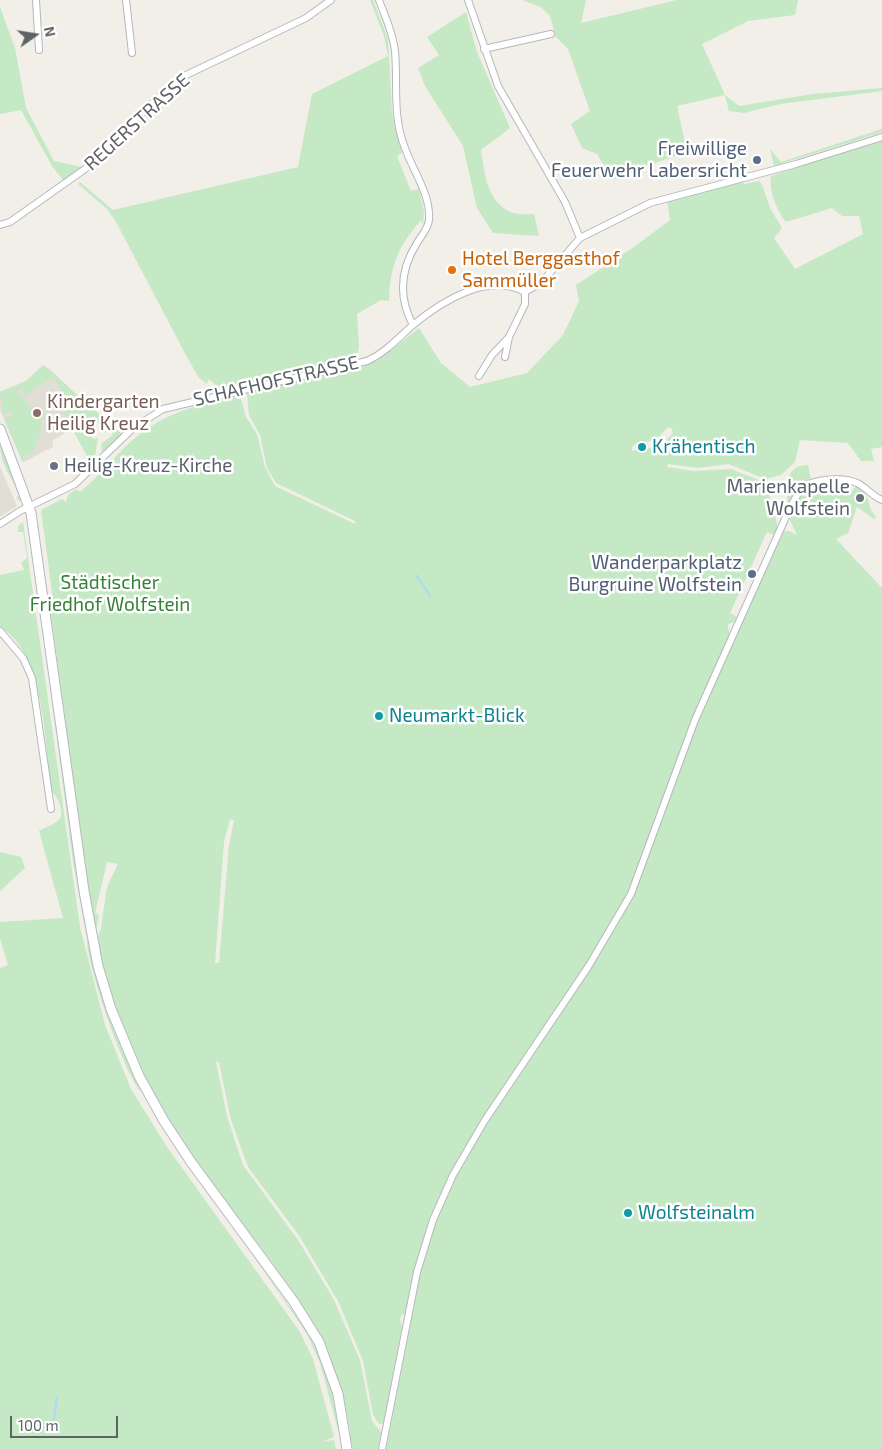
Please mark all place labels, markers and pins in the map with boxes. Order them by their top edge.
place label: Freiwillige Feuerwehr Labersricht [551,138,747,182]
marker: Freiwillige Feuerwehr Labersricht [751,154,763,166]
place label: Hotel Berggasthof Sammüller [462,248,620,292]
marker: Hotel Berggasthof Sammüller [446,264,458,276]
place label: Kindergarten Heilig Kreuz [47,391,160,435]
marker: Kindergarten Heilig Kreuz [31,407,43,419]
place label: Krähentisch [652,436,755,458]
marker: Krähentisch [636,441,648,453]
place label: Heilig-Kreuz-Kirche [64,455,232,477]
marker: Heilig-Kreuz-Kirche [48,460,60,472]
place label: Marienkapelle Wolfstein [727,476,850,520]
marker: Marienkapelle Wolfstein [854,492,866,504]
place label: Wanderparkplatz Burgruine Wolfstein [569,552,742,596]
marker: Wanderparkplatz Burgruine Wolfstein [746,568,758,580]
place label: Neumarkt-Blick [389,705,525,727]
marker: Neumarkt-Blick [373,710,385,722]
place label: Wolfsteinalm [638,1202,755,1224]
marker: Wolfsteinalm [622,1207,634,1219]

